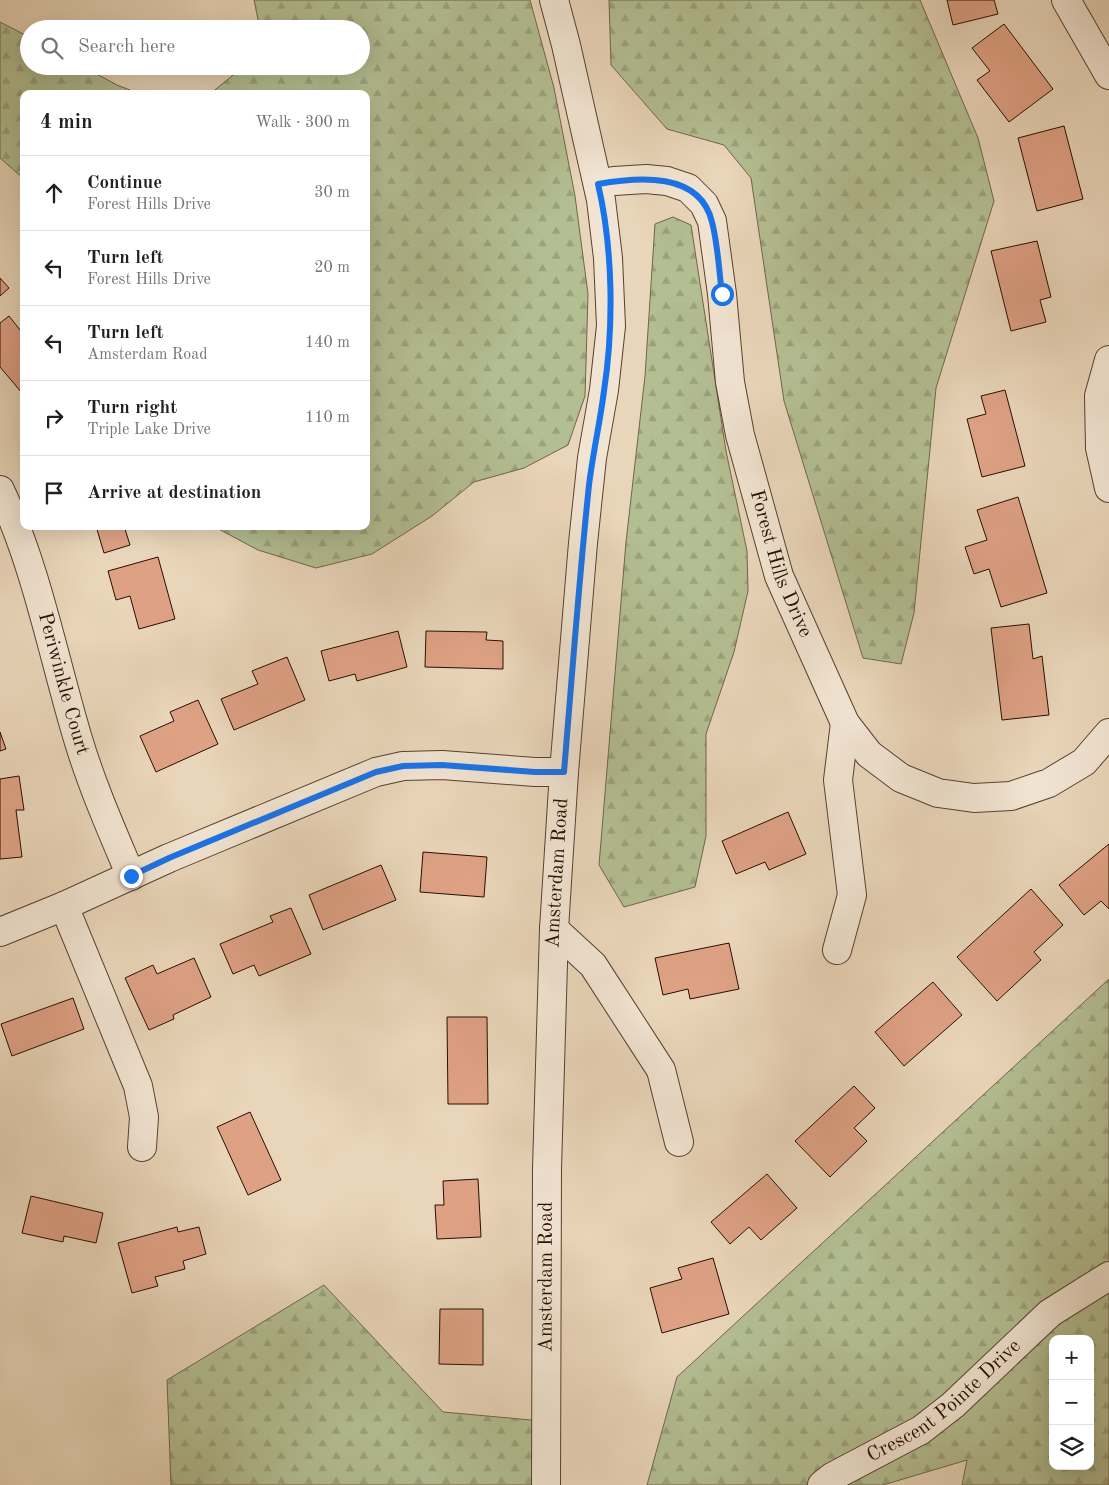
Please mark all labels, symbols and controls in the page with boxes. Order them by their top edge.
search box [20,20,370,75]
icon: search [38,34,66,62]
text: Search here [78,38,175,57]
text: 4 min [40,112,93,133]
text: Walk · 300 m [255,115,350,131]
text: Continue [87,174,162,193]
icon: ahead [40,179,68,207]
text: 30 m [314,185,350,201]
text: Forest Hills Drive [87,197,211,213]
text: Turn left [87,249,164,268]
icon: left [40,254,68,282]
text: 20 m [314,260,350,276]
text: Forest Hills Drive [87,272,211,288]
route start [711,283,734,306]
text: Turn left [87,324,164,343]
icon: left [40,329,68,357]
text: 140 m [305,335,350,351]
text: Amsterdam Road [87,347,207,363]
text: Turn right [87,399,177,418]
icon: right [40,404,68,432]
text: 110 m [305,410,350,426]
text: Triple Lake Drive [87,422,211,438]
icon: arrive [40,479,68,507]
text: Arrive at destination [87,484,261,503]
street label: Forest Hills Drive [746,488,815,641]
street label: Periwinkle Court [34,610,92,758]
street label: Amsterdam Road [543,797,572,949]
route end [120,865,143,888]
street label: Amsterdam Road [536,1202,557,1352]
map controls [1049,1335,1094,1470]
button: + [1049,1335,1094,1380]
street label: Crescent Pointe Drive [864,1336,1025,1466]
button: − [1049,1380,1094,1425]
button: layers [1049,1425,1094,1470]

